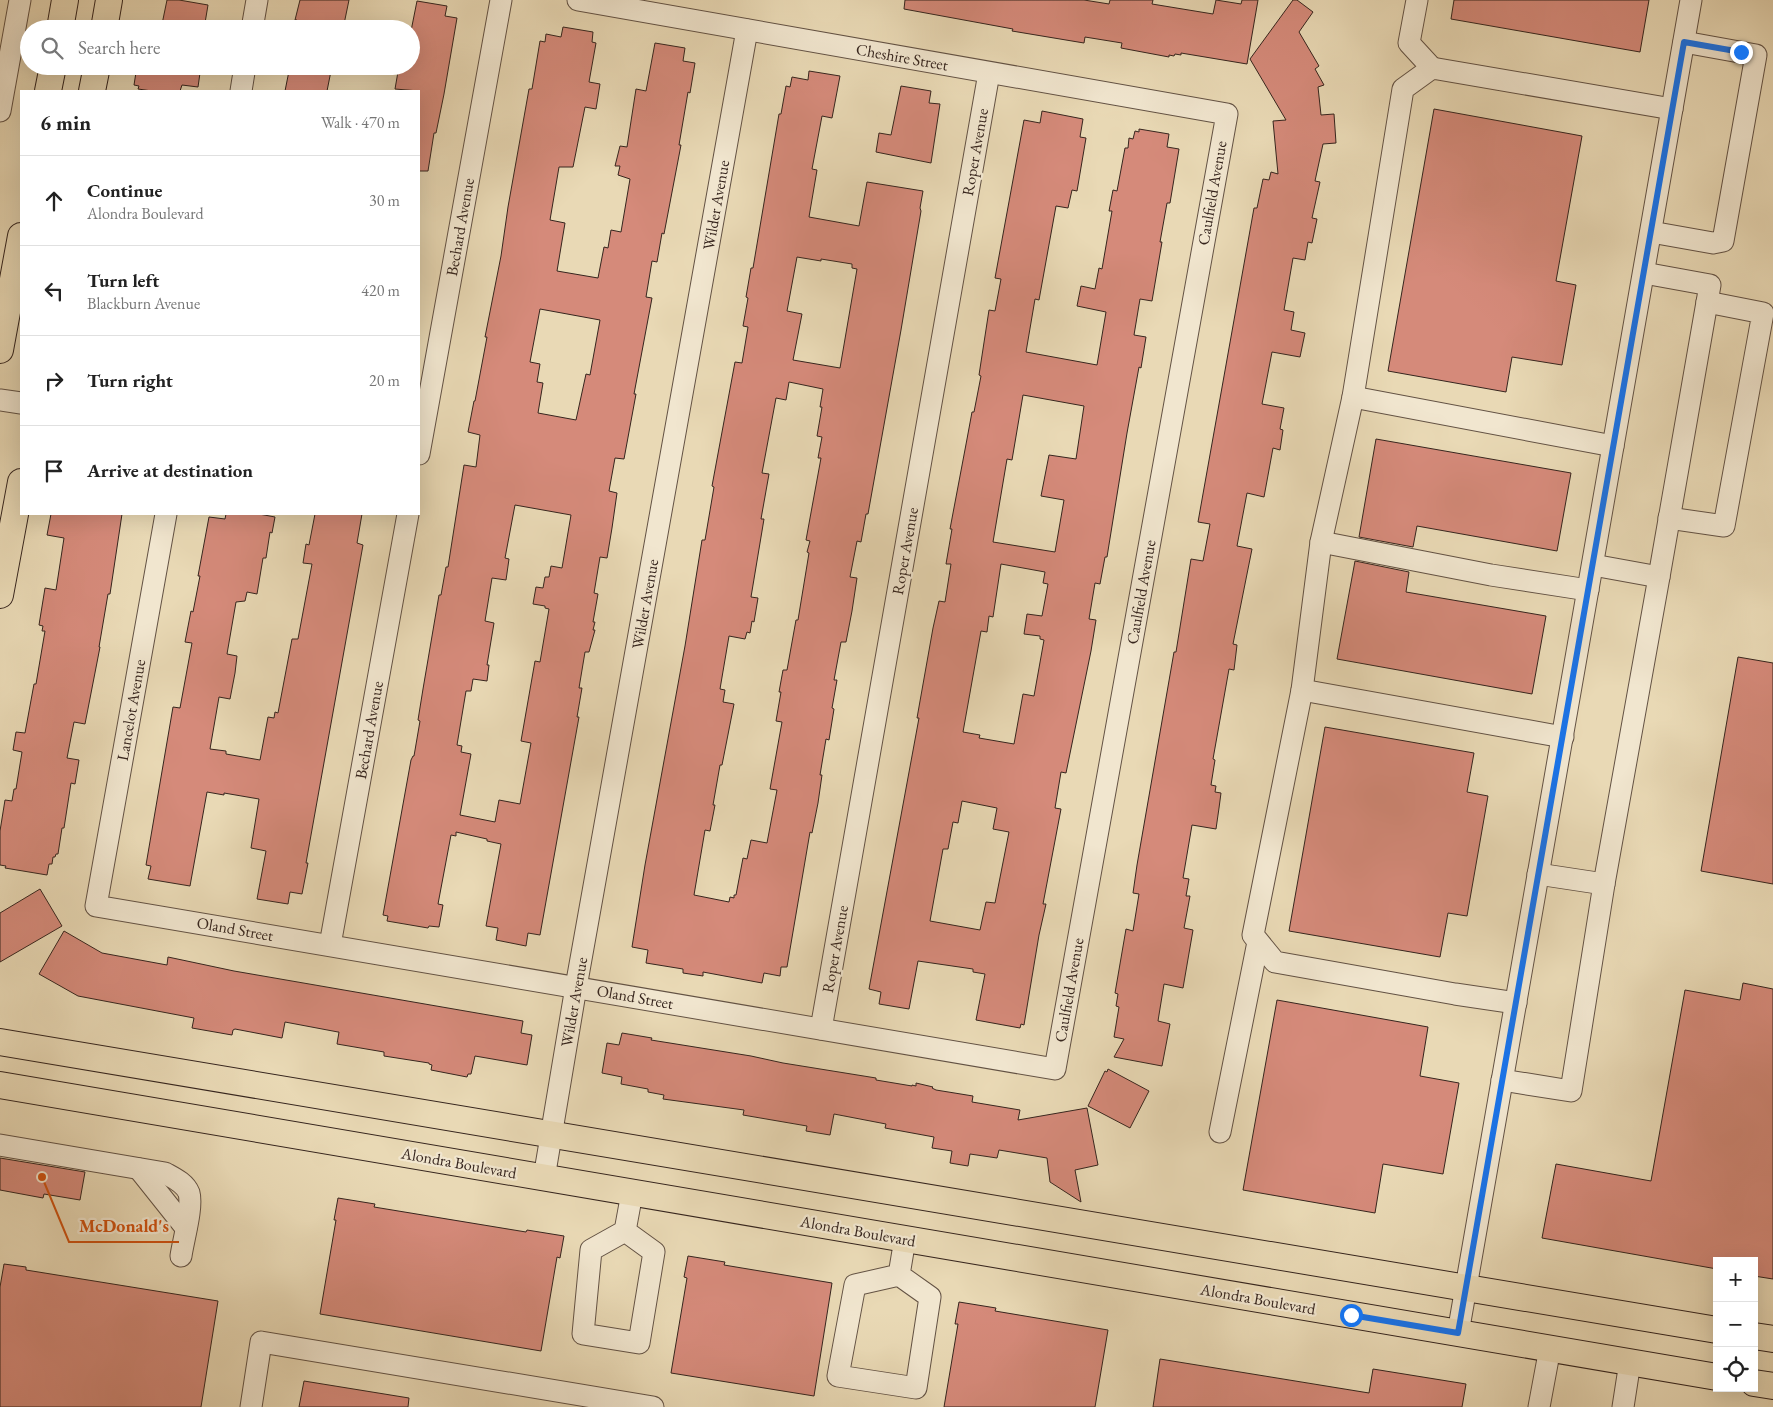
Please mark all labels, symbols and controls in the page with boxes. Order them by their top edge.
search box [20,20,420,75]
icon: search [38,34,66,62]
text: Search here [78,35,160,60]
street label: Cheshire Street [854,39,950,75]
route end [1730,41,1753,64]
street label: Roper Avenue [957,107,993,197]
text: 6 min [40,109,91,136]
text: Walk · 470 m [321,112,400,133]
street label: Caulfield Avenue [1192,139,1232,247]
street label: Wilder Avenue [698,158,734,252]
street label: Bechard Avenue [441,176,479,278]
text: Continue [87,178,162,203]
icon: ahead [40,187,68,215]
text: 30 m [369,190,400,211]
text: Alondra Boulevard [87,203,204,224]
text: Turn left [87,268,159,293]
icon: left [40,277,68,305]
text: 420 m [361,280,400,301]
text: Blackburn Avenue [87,293,200,314]
icon: right [40,367,68,395]
text: Turn right [87,368,173,393]
text: 20 m [369,370,400,391]
icon: arrive [40,457,68,485]
text: Arrive at destination [87,458,253,483]
street label: Roper Avenue [887,506,923,596]
street label: Caulfield Avenue [1121,538,1161,646]
street label: Wilder Avenue [627,557,663,651]
street label: Lancelot Avenue [112,658,150,762]
street label: Bechard Avenue [350,679,388,781]
street label: Roper Avenue [817,904,853,994]
street label: Oland Street [195,912,275,946]
street label: Caulfield Avenue [1049,936,1089,1044]
street label: Wilder Avenue [556,955,592,1049]
street label: Oland Street [595,980,675,1014]
street label: Alondra Boulevard [399,1142,519,1184]
callout: McDonald's [69,1209,179,1242]
street label: Alondra Boulevard [798,1210,918,1252]
text: McDonald's [79,1214,169,1237]
map controls [1713,1257,1758,1392]
button: + [1713,1257,1758,1302]
street label: Alondra Boulevard [1198,1278,1318,1320]
button: − [1713,1302,1758,1347]
route start [1340,1304,1363,1327]
button: locate [1713,1347,1758,1392]

